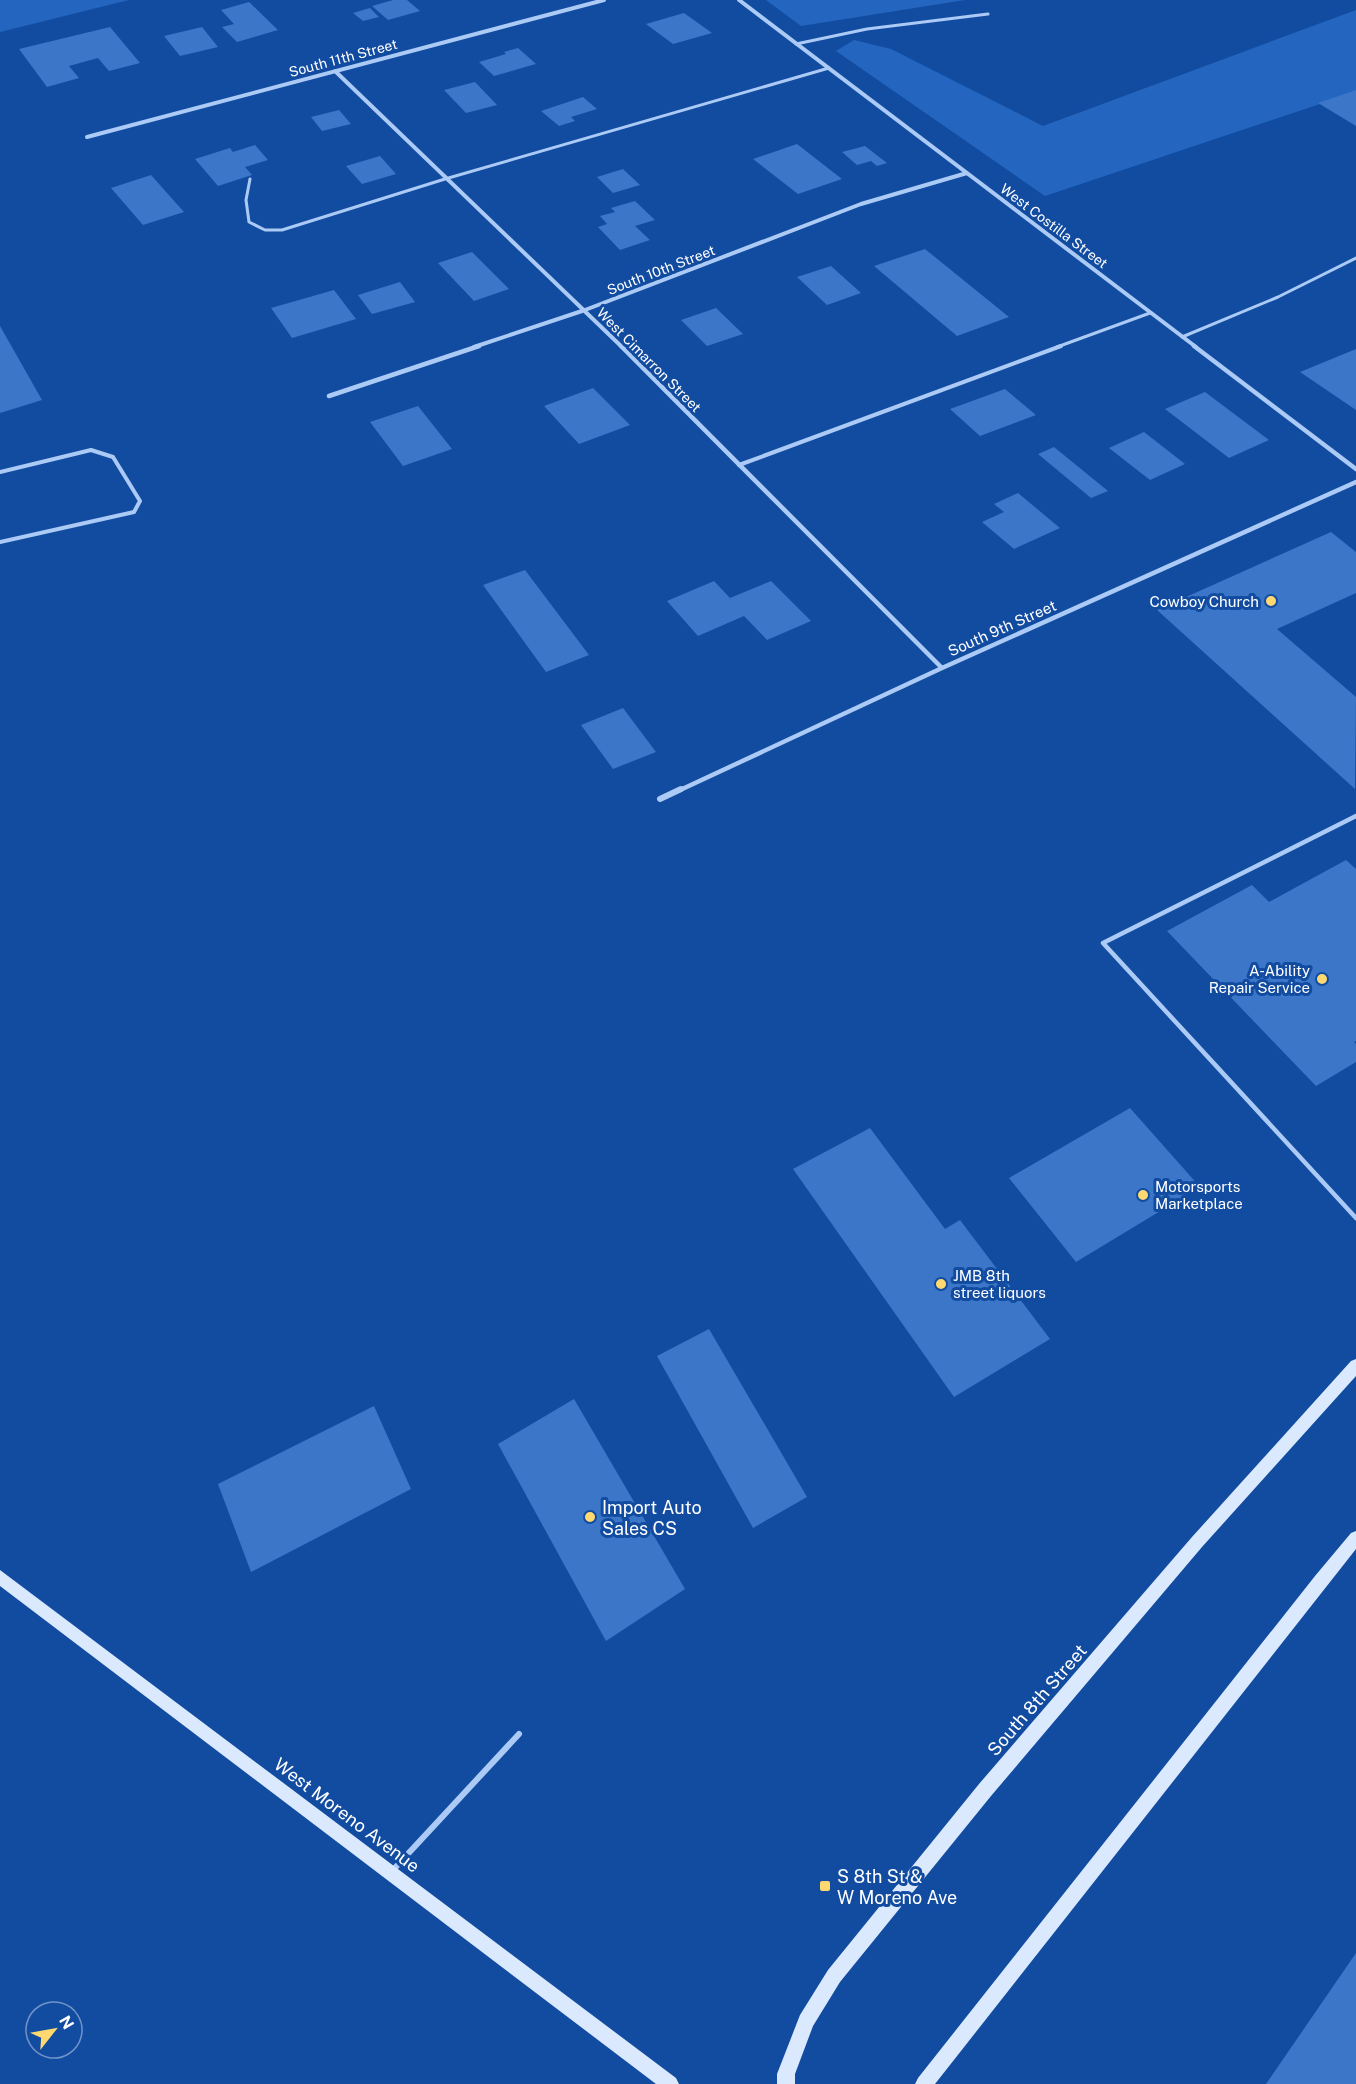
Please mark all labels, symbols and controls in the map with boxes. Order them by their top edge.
street label: South 11th Street [287,36,399,80]
street label: West Costilla Street [997,180,1111,272]
street label: South 10th Street [605,242,717,298]
street label: West Cimarron Street [594,305,704,415]
place label: Cowboy Church [1149,593,1259,610]
marker: Cowboy Church [1264,594,1278,608]
street label: South 9th Street [945,596,1059,659]
place label: A-Ability Repair Service [1209,962,1310,996]
marker: A-Ability Repair Service [1315,972,1329,986]
place label: Motorsports Marketplace [1155,1178,1243,1212]
marker: Motorsports Marketplace [1136,1188,1150,1202]
place label: JMB 8th street liquors [953,1267,1046,1301]
marker: JMB 8th street liquors [934,1277,948,1291]
place label: Import Auto Sales CS [602,1497,702,1539]
marker: Import Auto Sales CS [583,1510,597,1524]
street label: South 8th Street [983,1640,1091,1760]
street label: West Moreno Avenue [270,1754,424,1876]
place label: S 8th St & W Moreno Ave [837,1866,957,1908]
marker: S 8th St & W Moreno Ave [818,1879,832,1893]
north arrow [24,2000,84,2060]
text: N [55,2012,78,2033]

